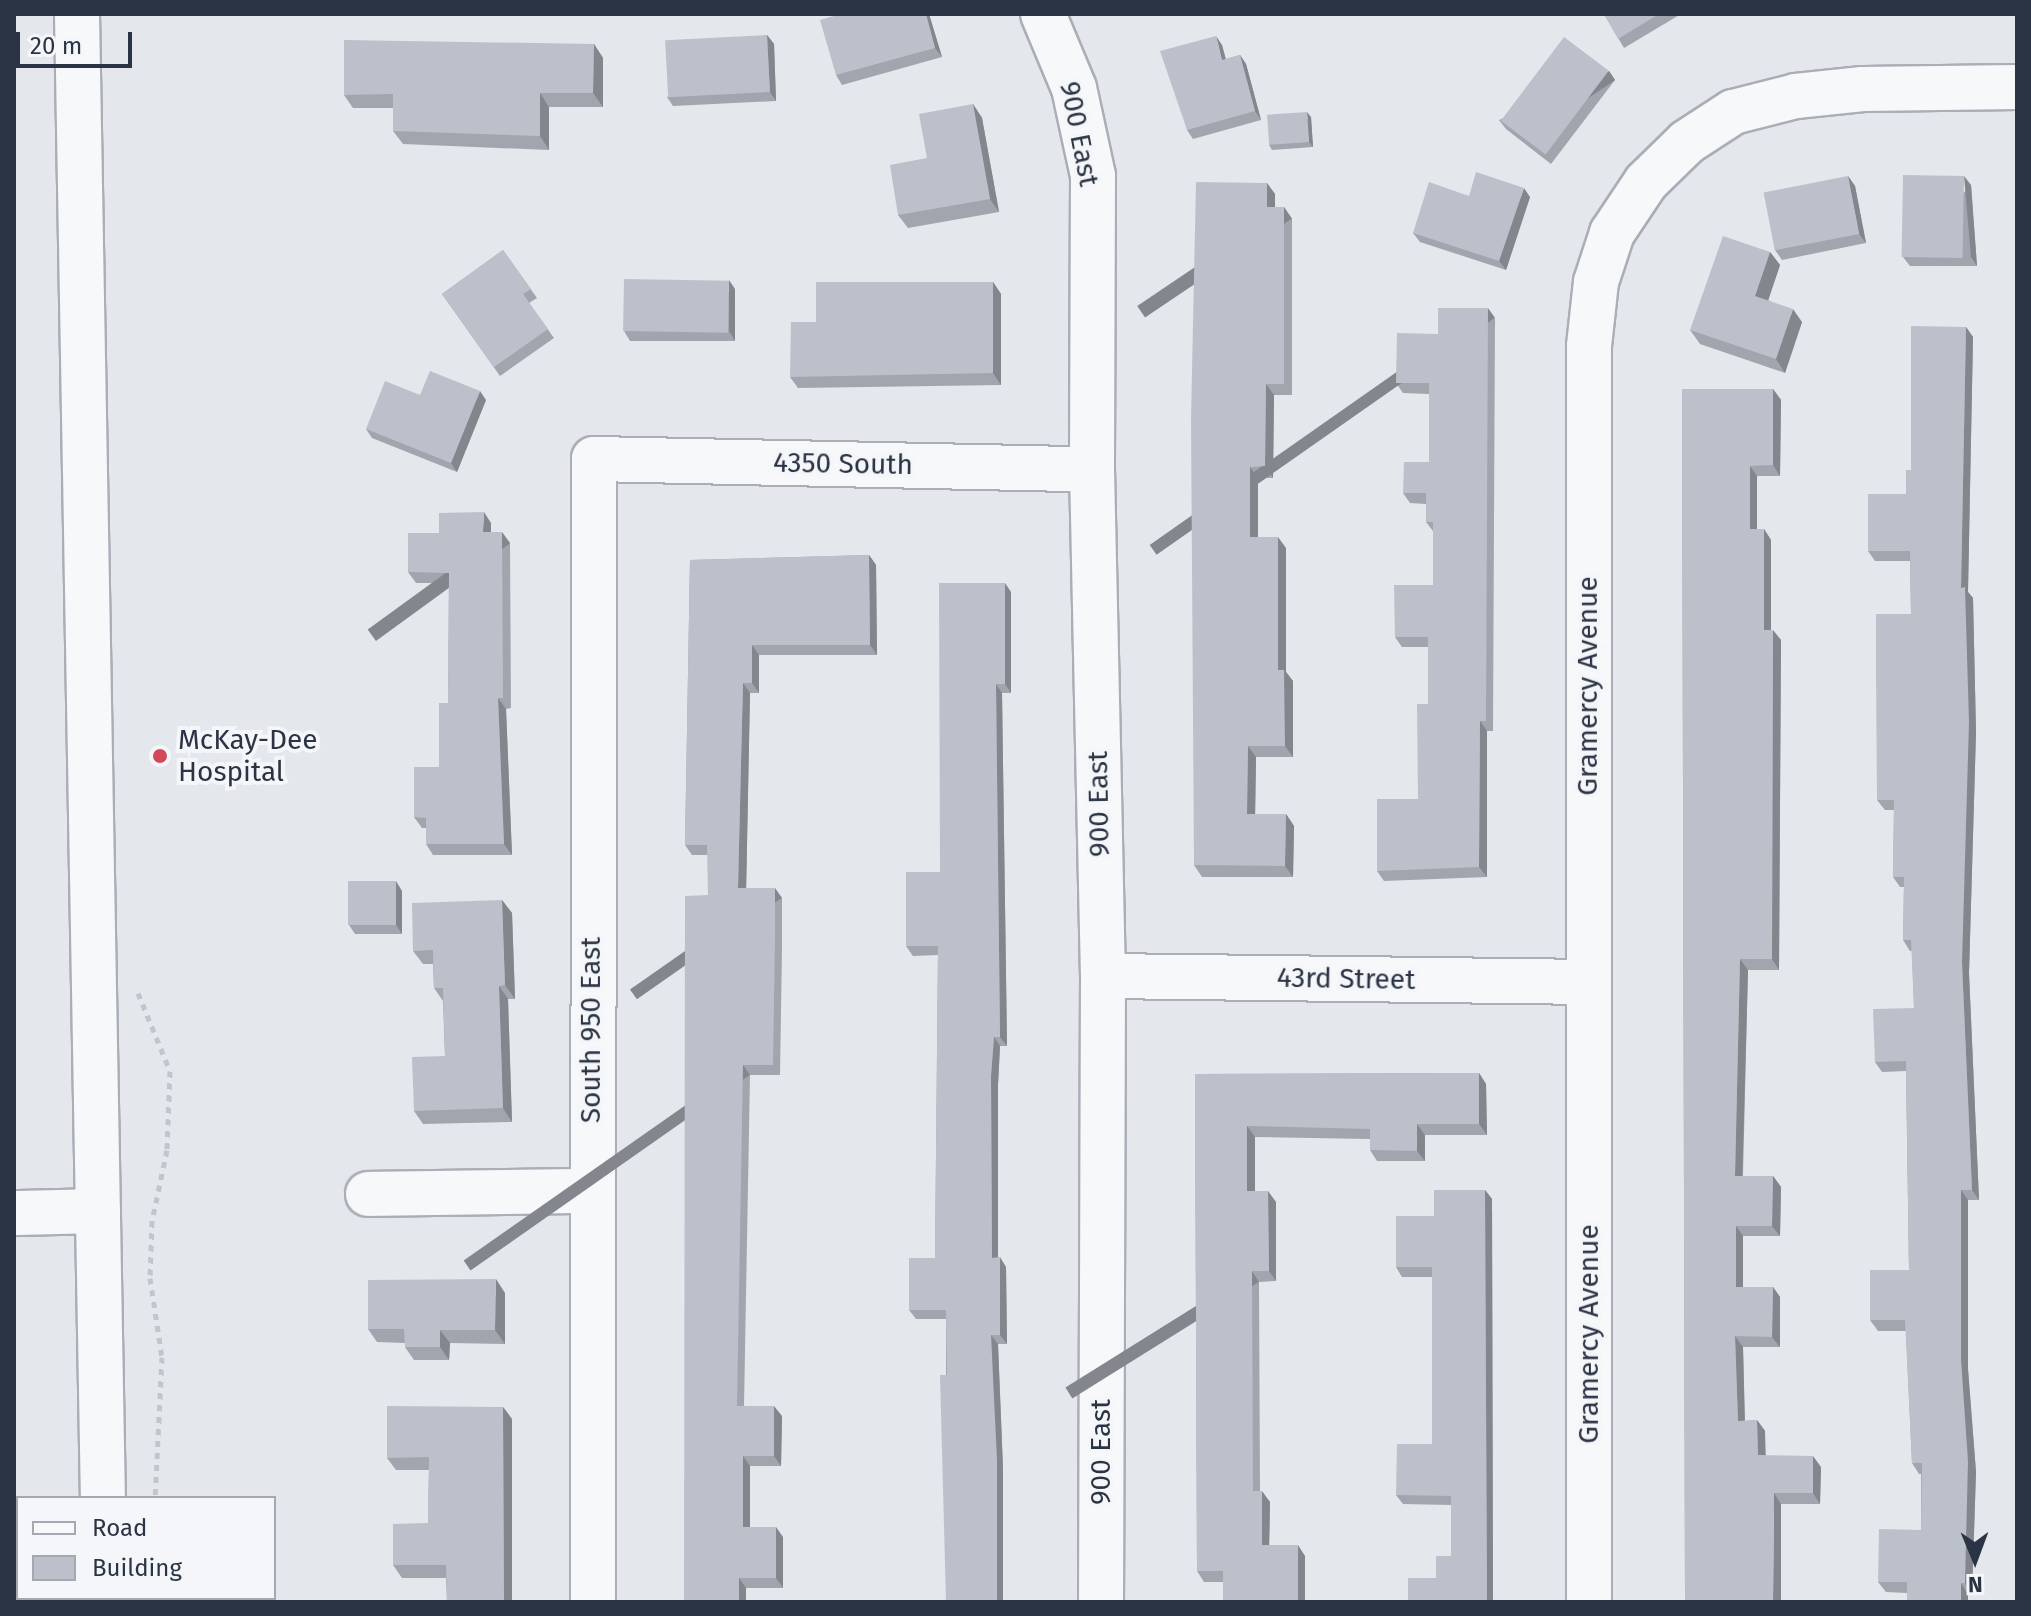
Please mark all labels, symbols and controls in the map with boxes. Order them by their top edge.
scale bar [20,16,136,66]
text: 20 m [30,32,82,60]
street label: 900 East [1052,79,1106,189]
street label: 4350 South [773,446,913,482]
street label: Gramercy Avenue [1571,576,1605,796]
place label: McKay-Dee Hospital [178,723,318,789]
marker: McKay-Dee Hospital [149,745,171,767]
street label: 900 East [1081,751,1117,857]
street label: South 950 East [574,937,608,1123]
street label: 43rd Street [1276,961,1416,997]
street label: Gramercy Avenue [1572,1224,1606,1444]
street label: 900 East [1084,1399,1118,1505]
legend [16,1496,276,1600]
text: Road [92,1514,147,1542]
north arrow [1935,1520,2015,1600]
text: Building [92,1554,182,1582]
text: N [1968,1571,1983,1598]

